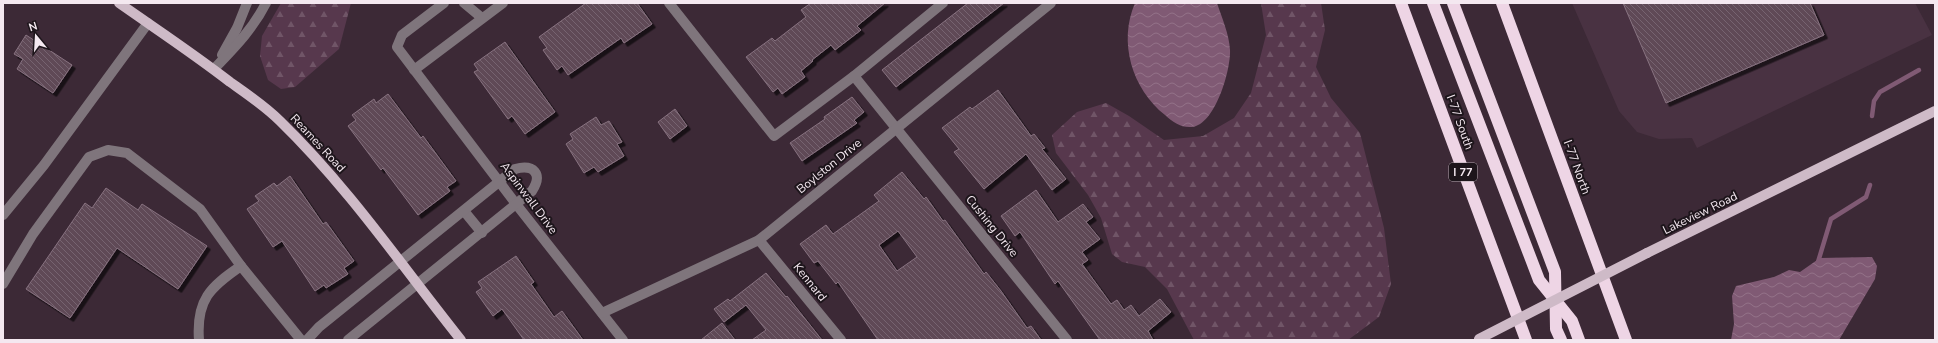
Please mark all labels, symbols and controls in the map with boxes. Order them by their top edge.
north arrow [16,16,56,56]
text: N [27,19,39,35]
street label: I-77 South [1443,92,1477,152]
street label: Reames Road [287,110,349,176]
street label: Boylston Drive [793,135,865,197]
street label: I-77 North [1560,138,1594,196]
street label: Aspinwall Drive [497,159,561,237]
road number: I 77 [1449,163,1477,181]
street label: Lakeview Road [1660,188,1740,238]
street label: Cushing Drive [962,192,1022,260]
street label: Kennard [790,259,830,305]

